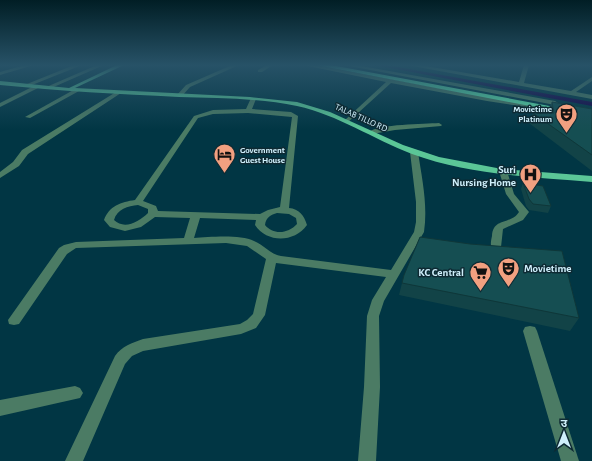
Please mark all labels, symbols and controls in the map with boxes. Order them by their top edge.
theatre icon: Movietime Platinum [554,101,580,134]
street label: TALAB TILLO RD [333,102,389,134]
place label: Movietime Platinum [513,105,552,124]
hotel icon: Government Guest House [211,142,237,175]
place label: Government Guest House [240,146,285,165]
hospital icon: Suri Nursing Home [518,162,544,195]
place label: Suri Nursing Home [452,164,516,188]
theatre icon: Movietime [495,255,521,288]
supermarket icon: KC Central [467,259,493,292]
place label: Movietime [524,263,572,274]
place label: KC Central [418,267,464,278]
north arrow [544,413,584,453]
text: उ [561,418,568,429]

